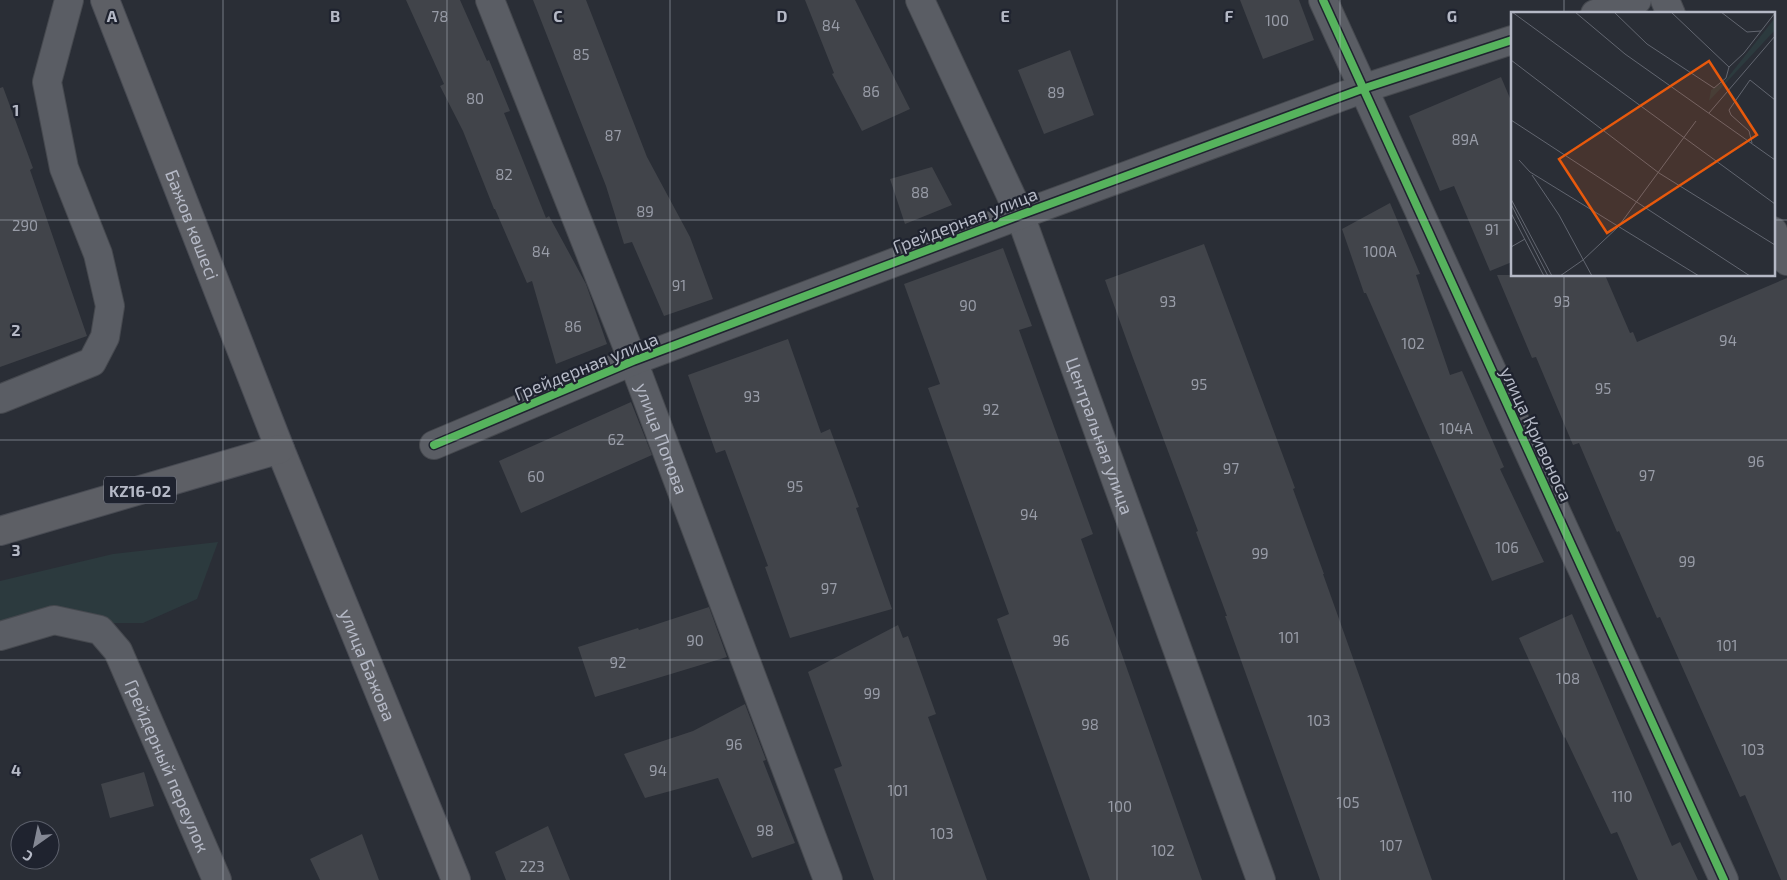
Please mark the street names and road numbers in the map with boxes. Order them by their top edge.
street label: Бажов көшесі [161,166,224,283]
street label: Грейдерная улица [889,182,1041,258]
street label: Грейдерная улица [511,327,661,405]
street label: Центральная улица [1061,354,1139,518]
street label: улица Кривоноса [1496,363,1578,505]
street label: улица Попова [631,380,693,497]
road number: KZ16-02 [104,476,176,504]
street label: улица Бажова [335,605,401,724]
street label: Грейдерный переулок [120,676,215,856]

